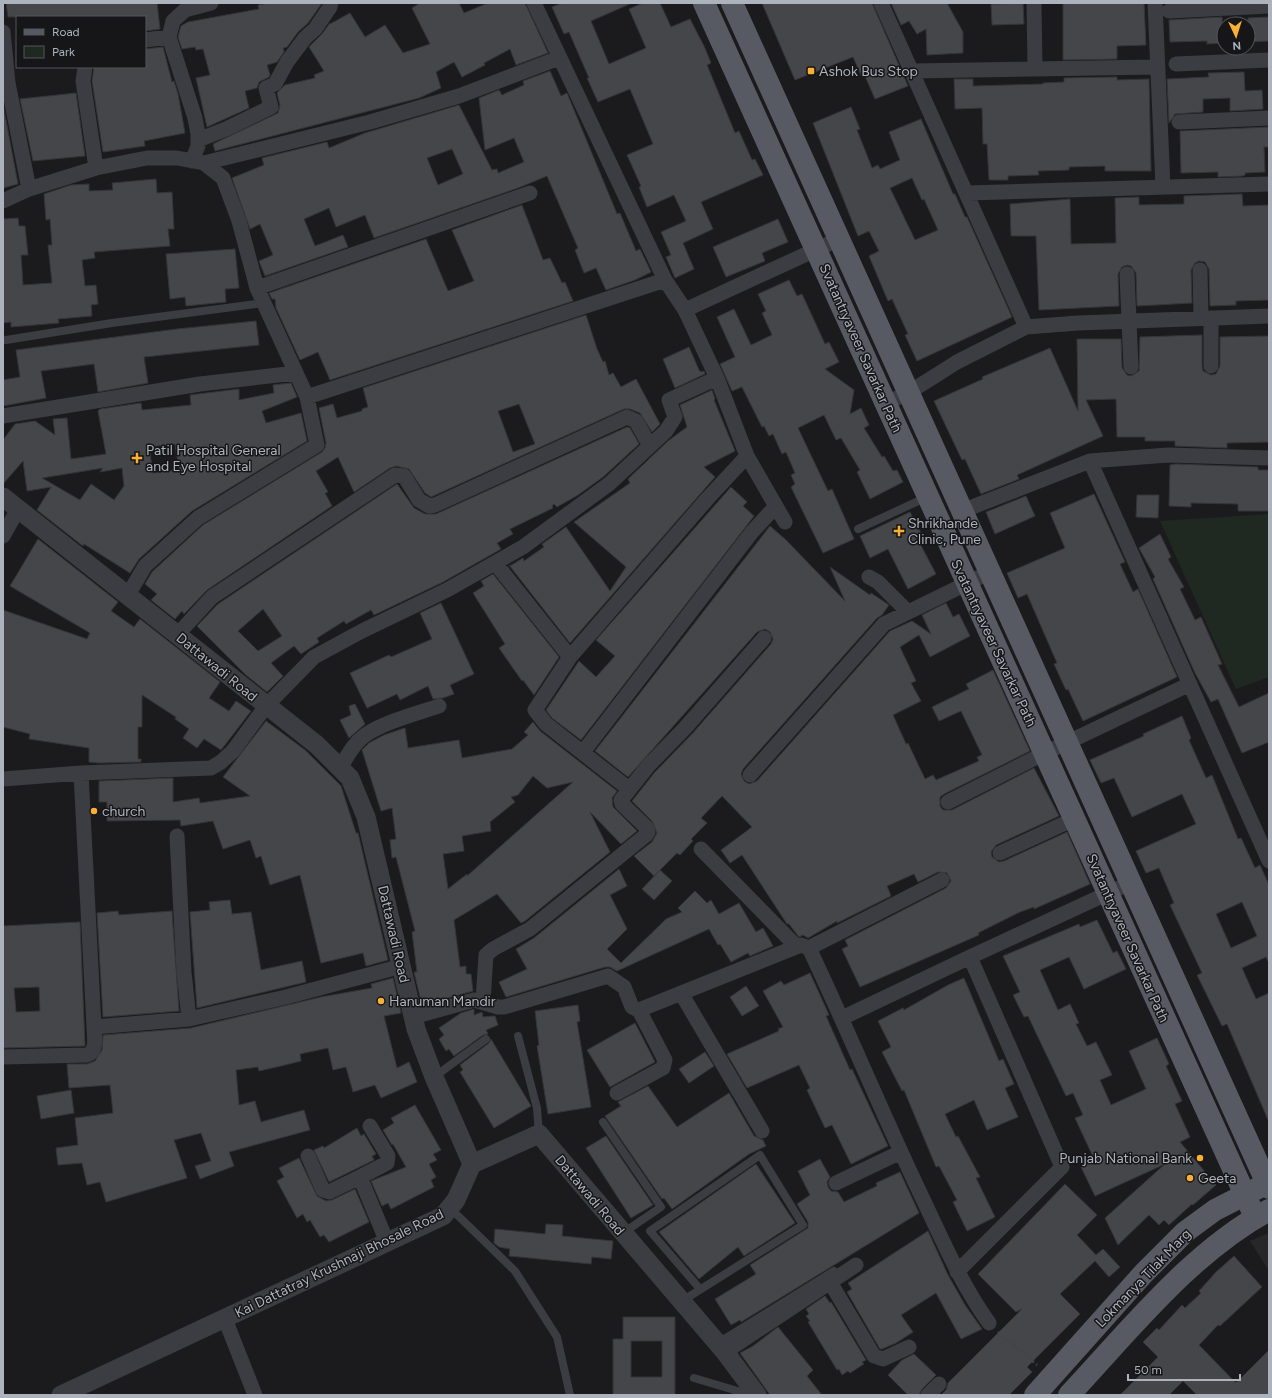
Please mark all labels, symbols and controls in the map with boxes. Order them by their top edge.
legend [16,16,146,68]
north arrow [1216,16,1256,56]
text: Road [52,25,80,39]
text: N [1232,39,1241,52]
text: Park [52,45,75,59]
place label: Ashok Bus Stop [819,63,918,80]
marker: Ashok Bus Stop [806,66,816,76]
street label: Svatantryaveer Savarkar Path [816,261,906,435]
place label: Patil Hospital General and Eye Hospital [146,442,281,475]
marker: Patil Hospital General and Eye Hospital [131,452,143,464]
place label: Shrikhande Clinic, Pune [908,515,981,548]
marker: Shrikhande Clinic, Pune [893,525,905,537]
street label: Svatantryaveer Savarkar Path [947,557,1040,730]
street label: Dattawadi Road [173,629,261,705]
place label: church [102,803,146,820]
marker: church [89,806,99,816]
street label: Svatantryaveer Savarkar Path [1083,851,1173,1025]
street label: Dattawadi Road [374,884,413,984]
place label: Hanuman Mandir [389,993,496,1010]
marker: Hanuman Mandir [376,996,386,1006]
place label: Punjab National Bank [1059,1150,1192,1167]
street label: Dattawadi Road [551,1152,628,1239]
marker: Punjab National Bank [1195,1153,1205,1163]
place label: Geeta [1198,1170,1236,1187]
marker: Geeta [1185,1173,1195,1183]
street label: Kai Dattatray Krushnaji Bhosale Road [232,1205,446,1322]
street label: Lokmanya Tilak Marg [1092,1226,1195,1331]
scale bar [1128,1356,1240,1382]
text: 50 m [1134,1363,1162,1377]

